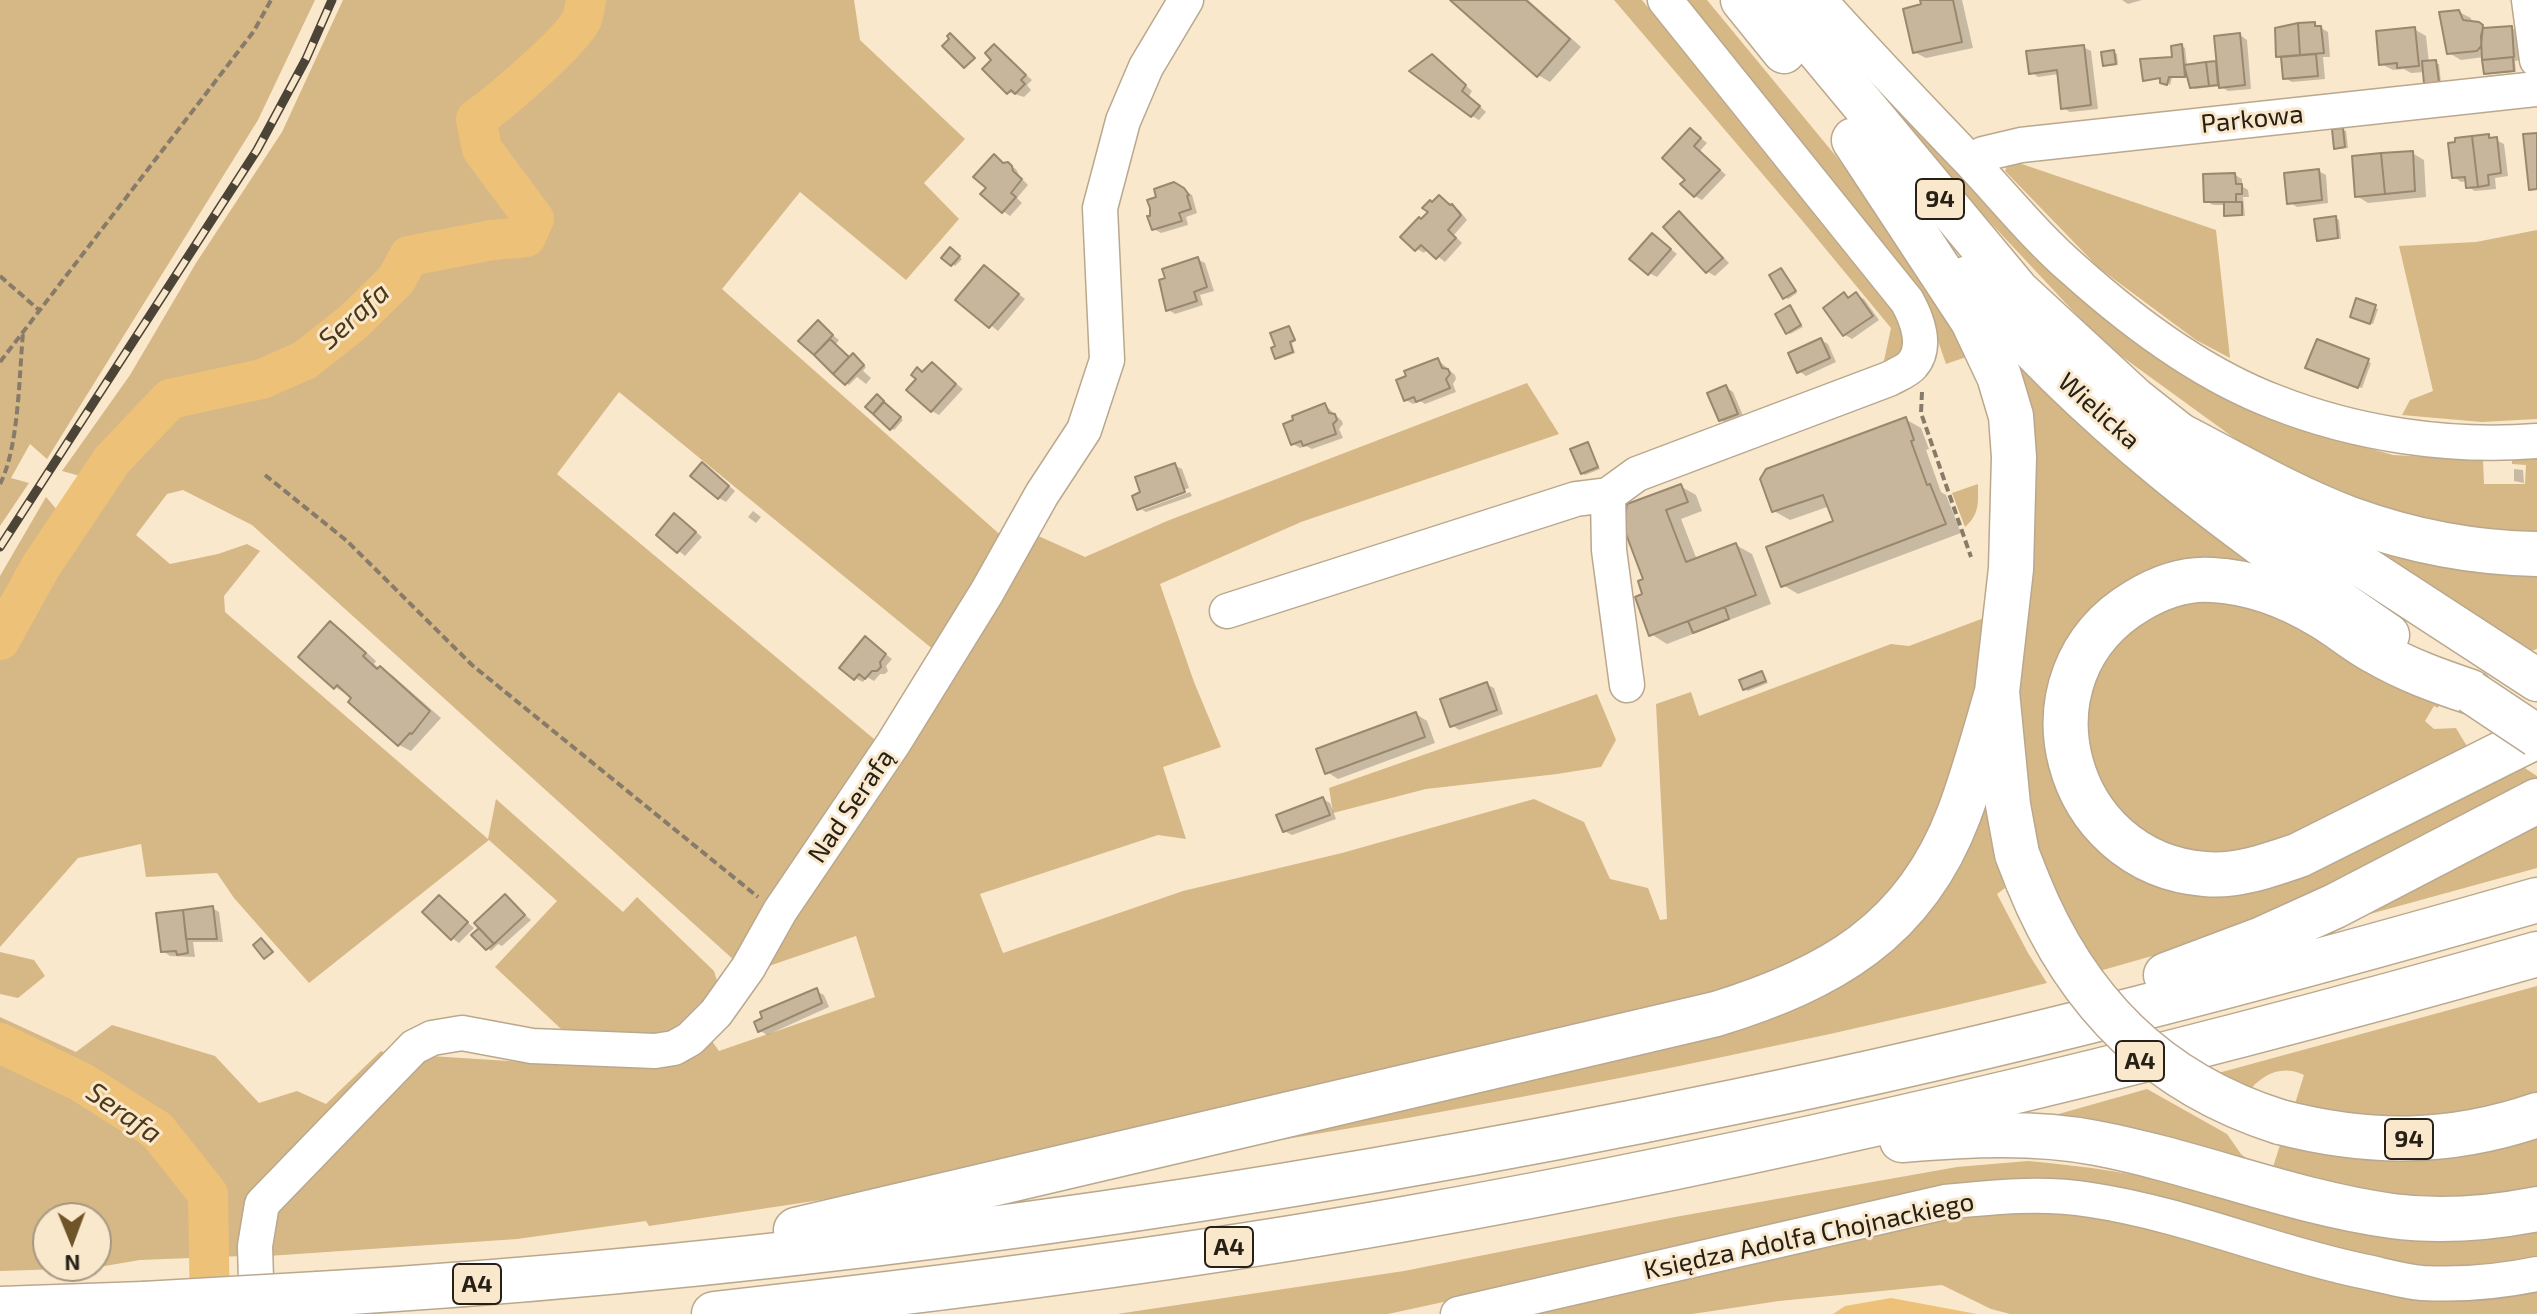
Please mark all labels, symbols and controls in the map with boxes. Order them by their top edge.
street label: Parkowa [2199,98,2305,140]
road number: 94 [1916,179,1964,219]
water label: Serafa [312,275,396,357]
street label: Wielicka [2052,366,2146,456]
street label: Nad Serafą [802,743,900,869]
road number: A4 [2116,1041,2164,1081]
water label: Serafa [80,1075,168,1151]
road number: 94 [2385,1119,2433,1159]
street label: Księdza Adolfa Chojnackiego [1641,1186,1977,1286]
north arrow [32,1202,112,1282]
road number: A4 [1205,1227,1253,1267]
text: N [64,1251,81,1277]
road number: A4 [453,1264,501,1304]

